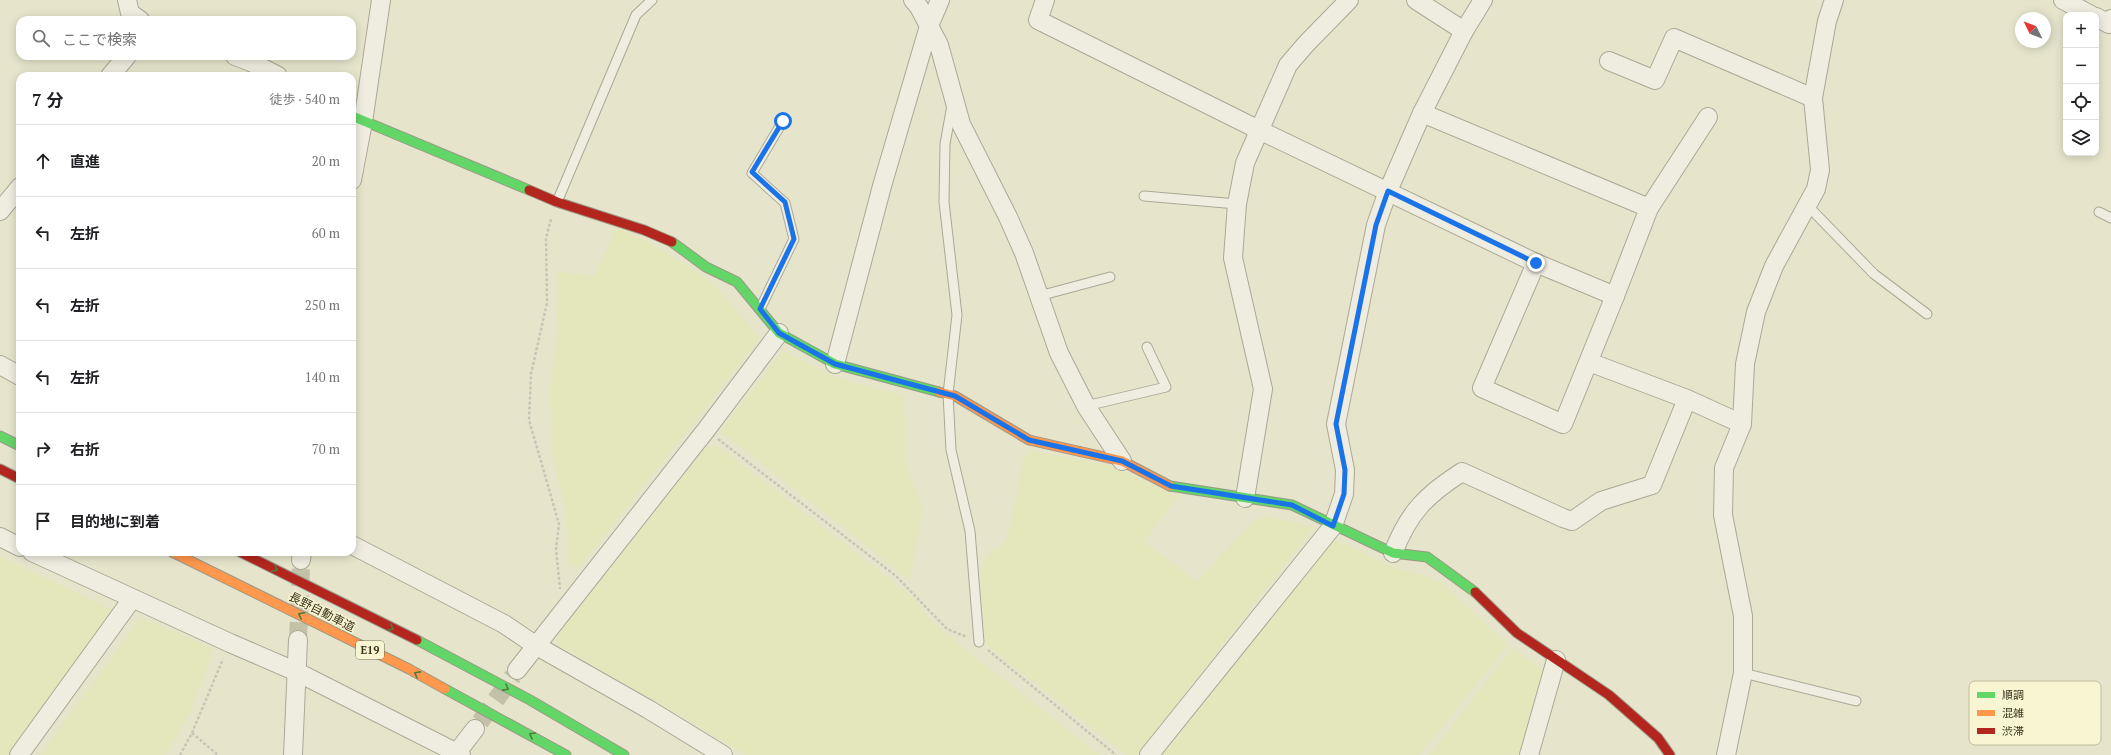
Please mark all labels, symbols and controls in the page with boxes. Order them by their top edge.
north arrow [2015,12,2051,48]
map controls [2063,12,2099,156]
button: + [2063,12,2099,48]
search box [16,16,356,60]
icon: search [30,27,52,49]
text: ここで検索 [62,29,137,49]
button: − [2063,48,2099,84]
button: locate [2063,84,2099,120]
text: 7 分 [32,88,63,111]
text: 徒歩 · 540 m [269,90,340,108]
route start [774,112,792,130]
button: layers [2063,120,2099,156]
icon: ahead [32,150,54,172]
text: 直進 [70,151,100,171]
text: 20 m [312,152,340,170]
icon: left [32,222,54,244]
text: 左折 [70,223,100,243]
text: 60 m [312,224,340,242]
route end [1527,254,1545,272]
icon: left [32,294,54,316]
text: 左折 [70,295,100,315]
text: 250 m [305,296,340,314]
icon: left [32,366,54,388]
text: 左折 [70,367,100,387]
text: 140 m [305,368,340,386]
icon: right [32,438,54,460]
text: 右折 [70,439,100,459]
text: 70 m [312,440,340,458]
icon: arrive [32,510,54,532]
text: 目的地に到着 [70,511,160,531]
one-way arrow [270,564,278,572]
street label: 長野自動車道 [287,589,358,635]
one-way arrow [298,612,306,620]
one-way arrow [386,623,394,630]
road number: E19 [356,641,384,659]
one-way arrow [414,671,422,678]
legend [1969,681,2101,745]
one-way arrow [502,683,509,691]
text: 順調 [2002,688,2024,702]
text: 混雑 [2002,706,2024,720]
text: 渋滞 [2002,724,2024,738]
one-way arrow [529,733,536,740]

